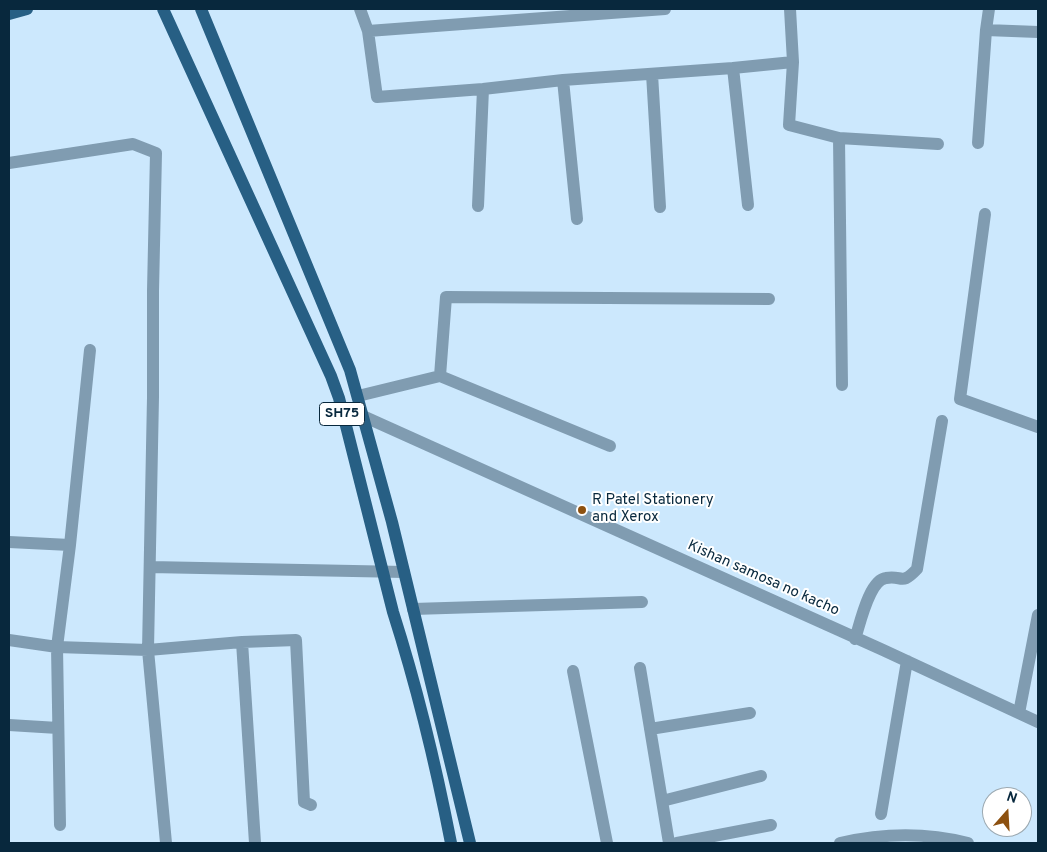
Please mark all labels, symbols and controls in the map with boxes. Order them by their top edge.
road number: SH75 [320,402,364,426]
place label: R Patel Stationery and Xerox [592,492,714,527]
marker: R Patel Stationery and Xerox [576,504,588,516]
street label: Kishan samosa no kacho [684,537,842,621]
north arrow [982,787,1032,837]
text: N [1004,789,1019,808]

